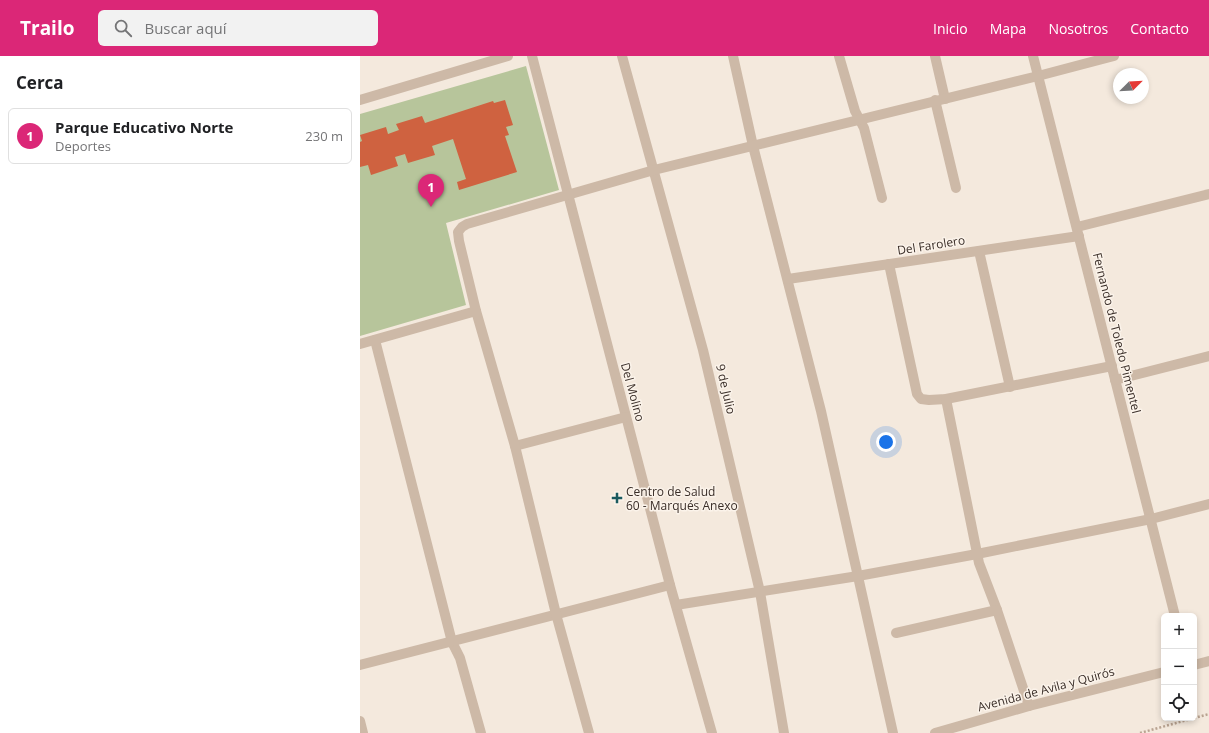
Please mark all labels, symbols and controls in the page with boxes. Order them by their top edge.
search box [98,10,378,46]
text: Trailo [20,15,74,41]
icon: search [112,17,134,39]
text: Buscar aquí [144,18,227,38]
text: Inicio [933,19,968,38]
text: Mapa [990,19,1026,38]
text: Nosotros [1048,19,1108,38]
text: Contacto [1130,19,1189,38]
north arrow [1113,68,1149,104]
text: Cerca [16,71,64,94]
text: Parque Educativo Norte [55,117,233,137]
text: 1 [26,127,34,145]
text: 230 m [305,127,343,145]
text: Deportes [55,137,111,155]
pin: 1 [418,174,444,207]
street label: Del Farolero [896,231,966,259]
street label: Fernando de Toledo Pimentel [1089,251,1145,415]
street label: Del Molino [617,361,649,423]
street label: 9 de Julio [712,362,740,416]
your location [876,432,896,452]
place label: Centro de Salud 60 - Marqués Anexo [626,483,738,514]
marker: Centro de Salud 60 - Marqués Anexo [611,492,623,504]
map controls [1161,613,1197,721]
button: + [1161,613,1197,649]
button: − [1161,649,1197,685]
street label: Avenida de Avila y Quirós [976,662,1117,715]
button: locate [1161,685,1197,721]

